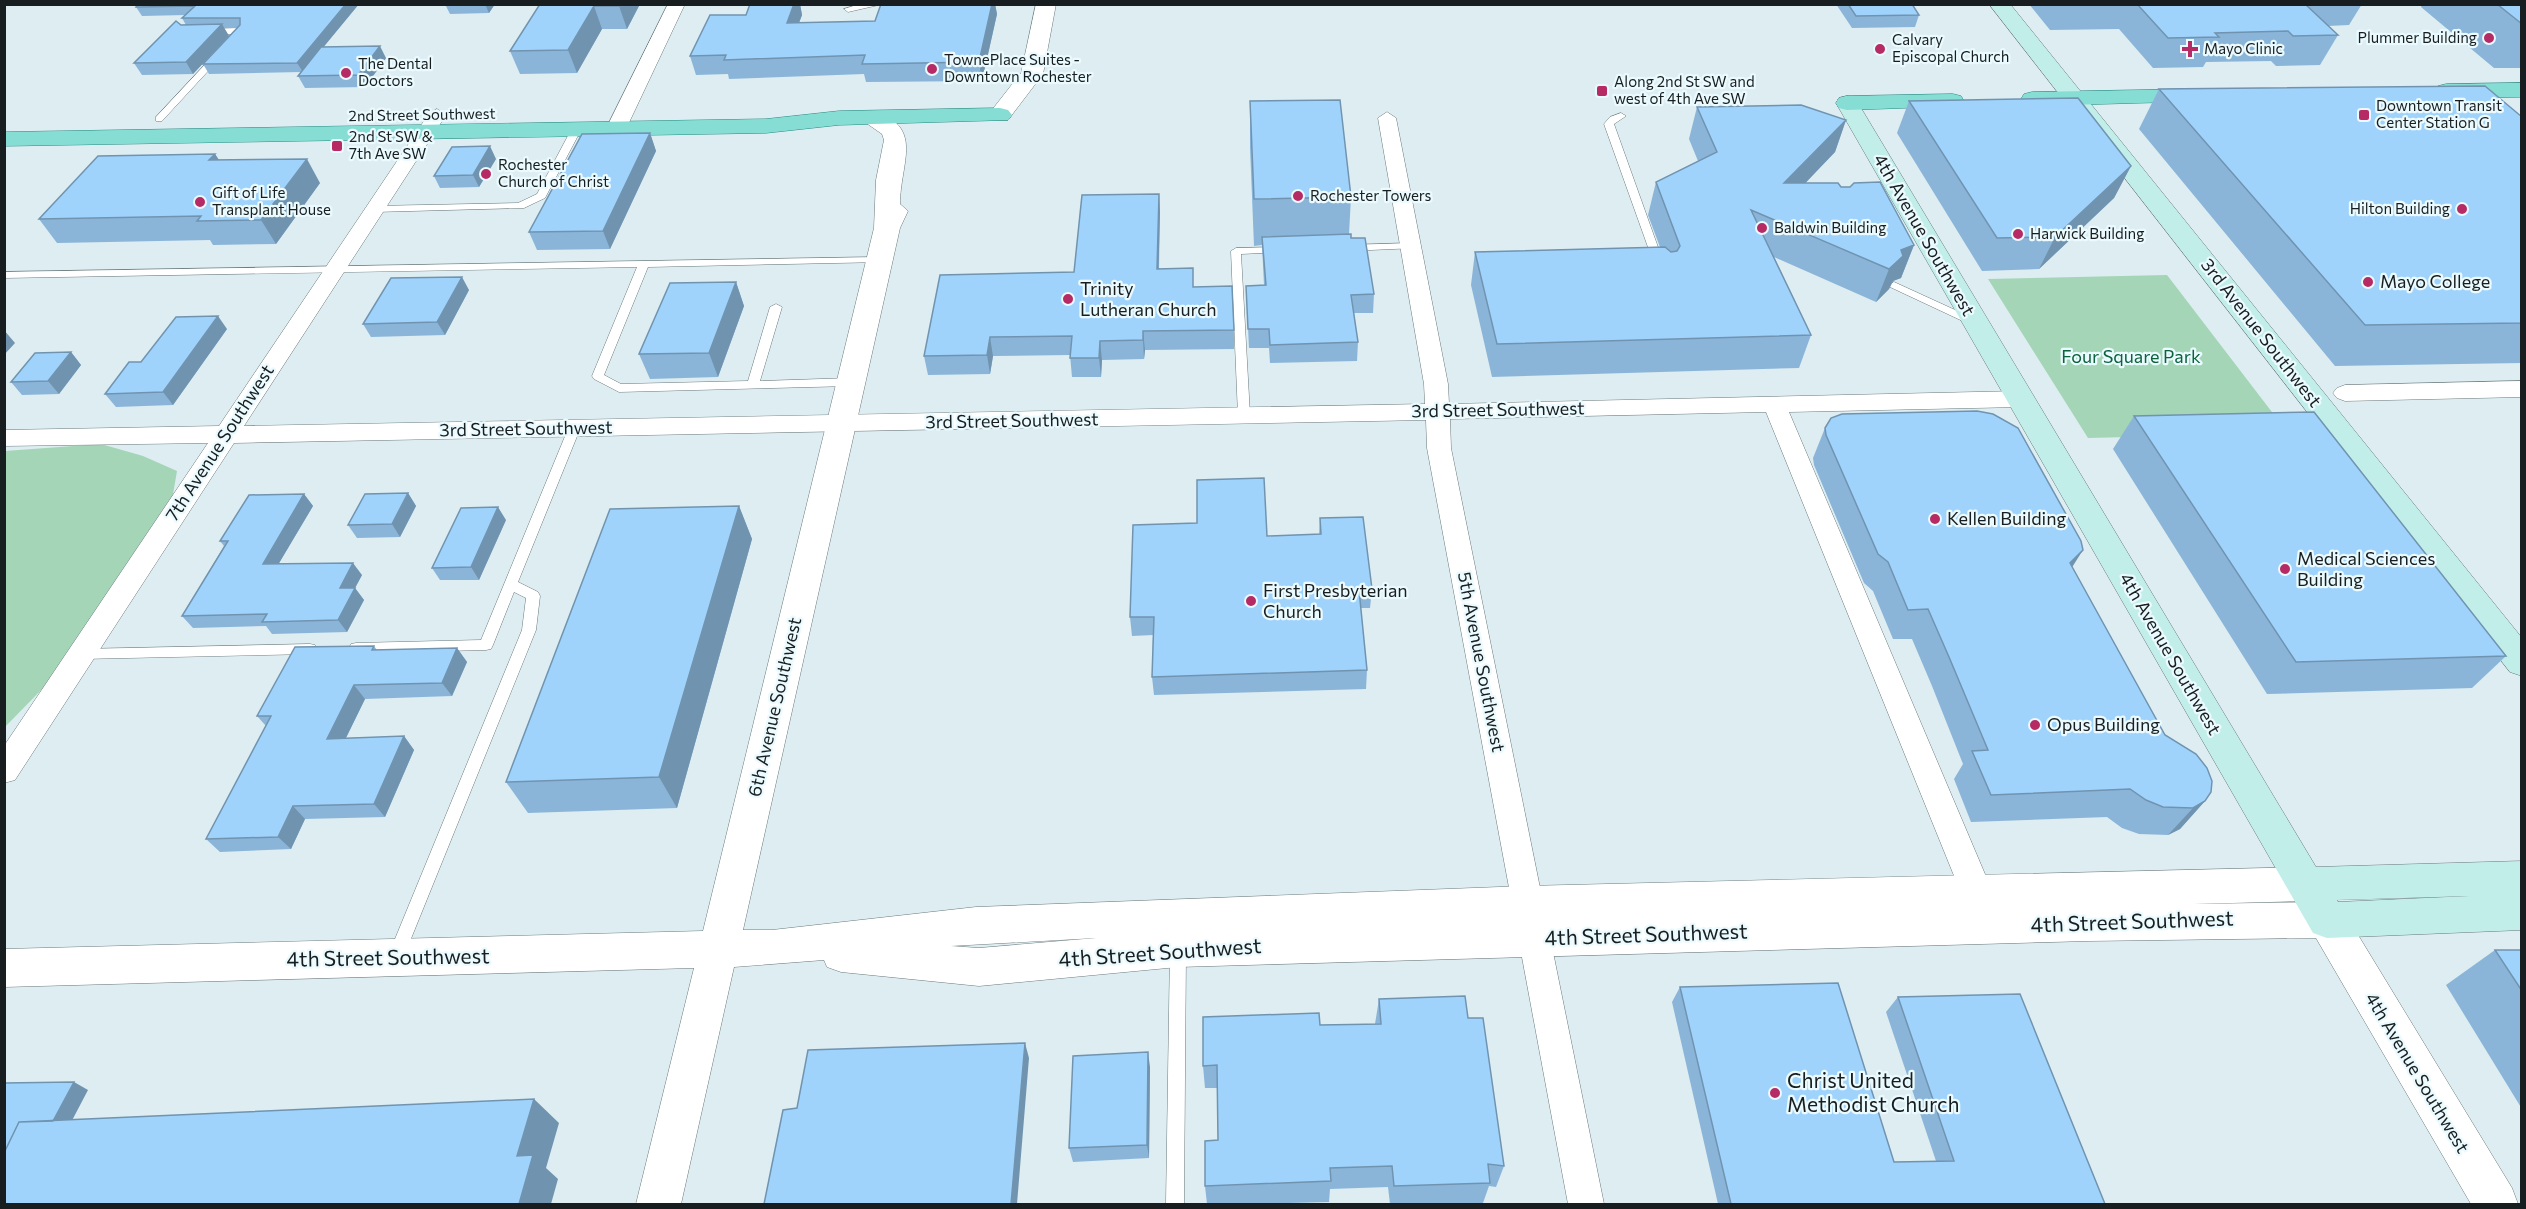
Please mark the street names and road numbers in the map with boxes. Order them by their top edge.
street label: 2nd Street Southwest [348,104,496,124]
street label: 4th Avenue Southwest [1869,150,1980,319]
street label: 3rd Avenue Southwest [2197,254,2327,411]
street label: 7th Avenue Southwest [160,360,278,525]
street label: 3rd Street Southwest [1411,396,1585,422]
street label: 3rd Street Southwest [925,407,1099,433]
street label: 3rd Street Southwest [439,415,613,441]
street label: 4th Avenue Southwest [2115,569,2226,738]
street label: 5th Avenue Southwest [1454,570,1510,754]
street label: 6th Avenue Southwest [743,615,805,799]
street label: 4th Street Southwest [2030,904,2234,937]
street label: 4th Street Southwest [1544,917,1748,950]
street label: 4th Street Southwest [1058,932,1262,971]
street label: 4th Street Southwest [286,942,490,971]
street label: 4th Avenue Southwest [2361,988,2475,1157]

